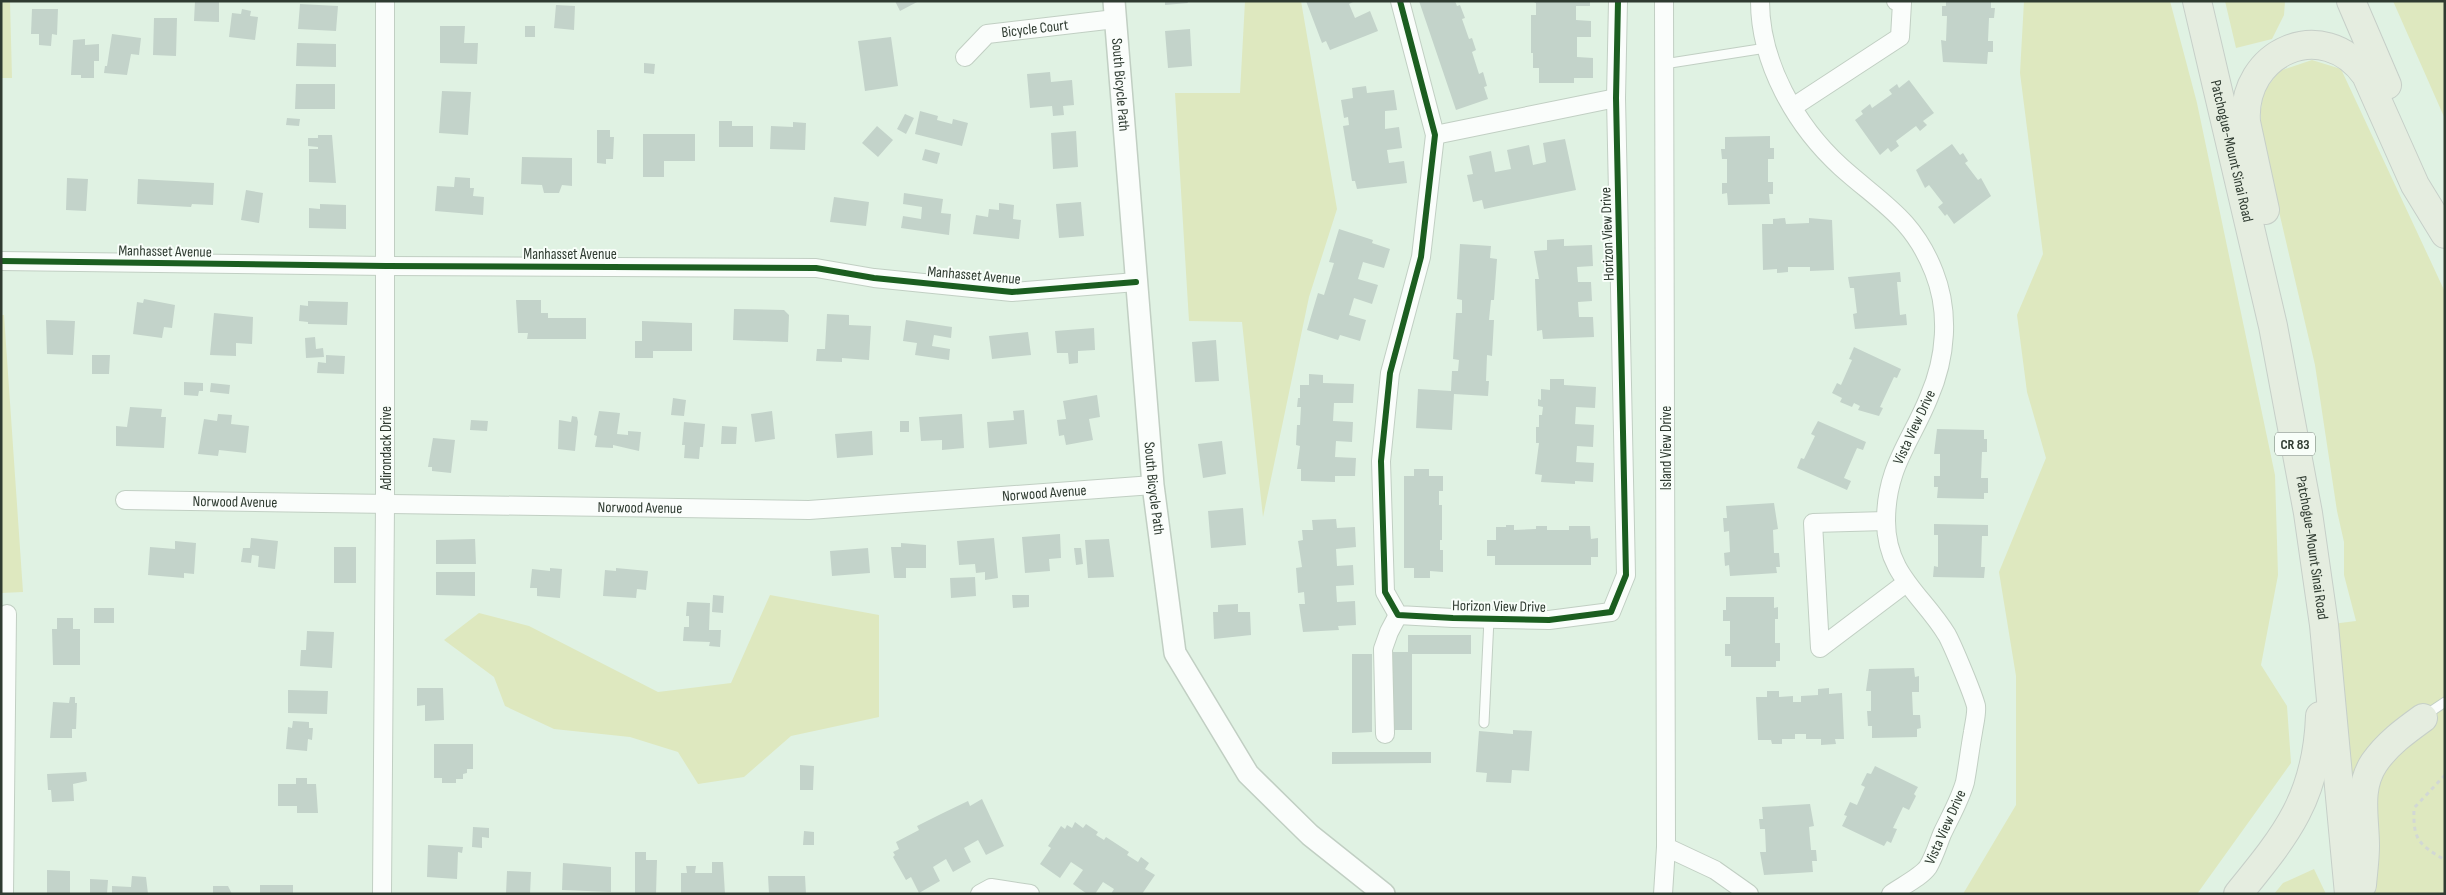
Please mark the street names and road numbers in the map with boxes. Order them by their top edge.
street label: Bicycle Court [1001,16,1070,42]
street label: South Bicycle Path [1107,37,1133,132]
street label: Patchogue-Mount Sinai Road [2206,78,2257,224]
street label: Horizon View Drive [1596,187,1619,281]
street label: Manhasset Avenue [118,241,212,262]
street label: Manhasset Avenue [523,245,617,264]
street label: Manhasset Avenue [927,262,1021,289]
street label: Vista View Drive [1889,387,1940,468]
street label: Adirondack Drive [377,406,396,491]
street label: Island View Drive [1657,406,1676,490]
road number: CR 83 [2275,432,2315,456]
street label: South Bicycle Path [1140,441,1168,536]
street label: Patchogue-Mount Sinai Road [2291,474,2332,621]
street label: Norwood Avenue [1001,481,1087,506]
street label: Norwood Avenue [193,492,277,512]
street label: Norwood Avenue [597,498,682,518]
street label: Horizon View Drive [1452,596,1546,617]
street label: Vista View Drive [1920,787,1970,868]

